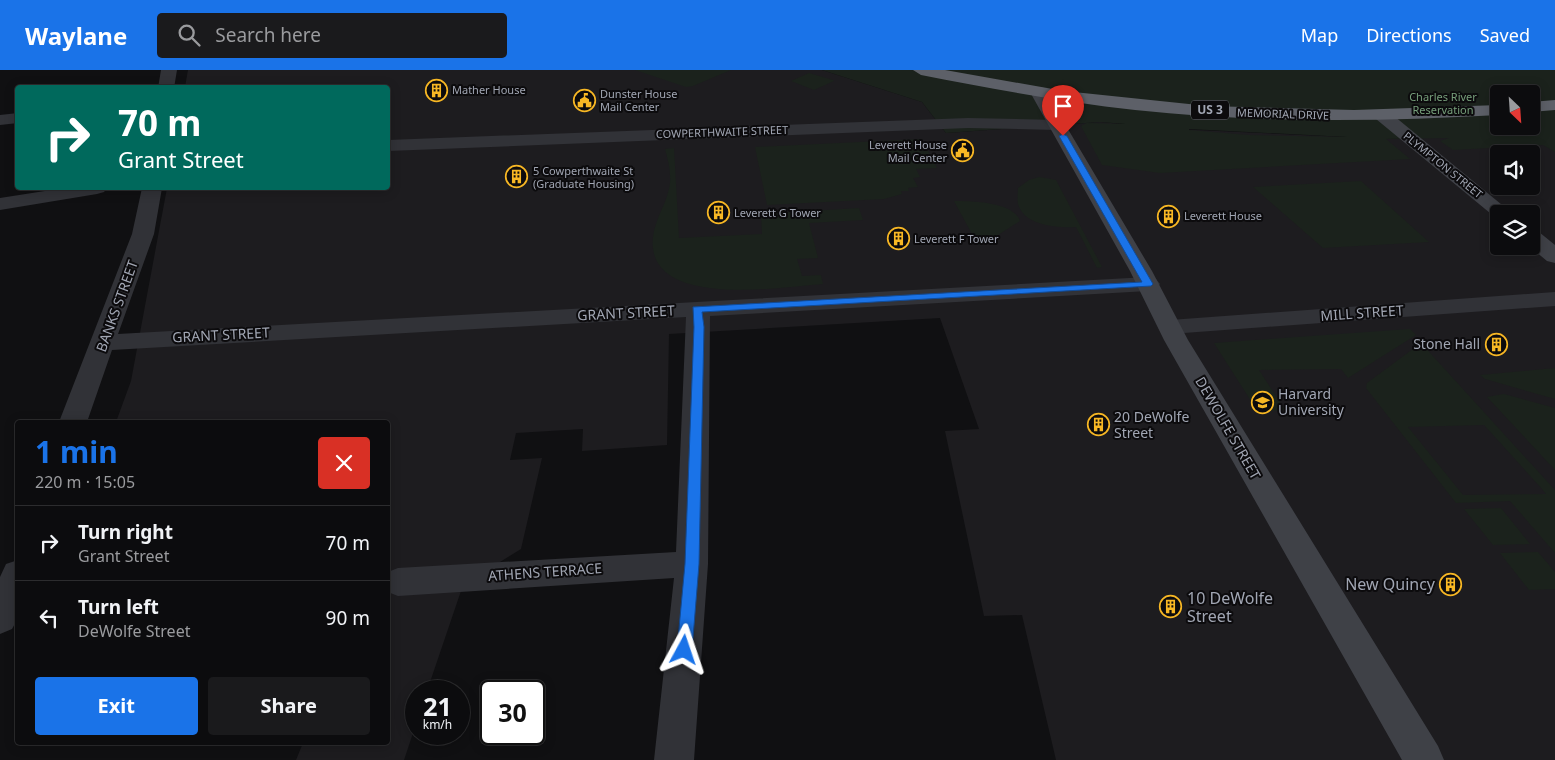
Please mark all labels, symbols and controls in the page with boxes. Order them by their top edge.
search box [157,13,507,58]
text: Waylane [25,19,127,52]
icon: search [175,21,203,49]
text: Search here [215,22,321,48]
text: Map [1301,23,1338,47]
text: Directions [1366,23,1452,47]
text: Saved [1480,23,1530,47]
building icon: Mather House [424,78,448,102]
place label: Mather House [452,82,526,97]
pin [1042,85,1084,136]
north arrow [1490,85,1540,135]
map controls [1490,85,1540,255]
place label: Dunster House Mail Center [600,86,678,114]
public building icon: Dunster House Mail Center [572,88,596,112]
park label: Charles River Reservation [1409,89,1477,117]
icon: arrive [1049,92,1077,120]
text: 70 m [118,99,201,146]
road number: US 3 [1191,100,1229,120]
street label: MEMORIAL DRIVE [1237,104,1329,123]
icon: right [35,105,100,170]
street label: COWPERTHWAITE STREET [656,122,788,141]
street label: PLYMPTON STREET [1401,128,1486,201]
place label: Leverett House Mail Center [869,137,947,165]
public building icon: Leverett House Mail Center [951,139,975,163]
text: Grant Street [118,144,244,174]
button: sound [1490,145,1540,195]
place label: 5 Cowperthwaite St (Graduate Housing) [533,163,634,191]
building icon: 5 Cowperthwaite St (Graduate Housing) [505,165,529,189]
building icon: Leverett G Tower [706,201,730,225]
building icon: Leverett House [1156,204,1180,228]
place label: Leverett G Tower [734,205,821,220]
button: layers [1490,205,1540,255]
place label: Leverett House [1184,208,1262,223]
building icon: Leverett F Tower [886,227,910,251]
place label: Leverett F Tower [914,231,999,246]
street label: BANKS STREET [91,257,142,354]
street label: GRANT STREET [577,300,675,325]
street label: MILL STREET [1320,300,1404,325]
street label: GRANT STREET [172,322,270,347]
building icon: Stone Hall [1484,332,1508,356]
place label: Stone Hall [1413,334,1480,353]
street label: DEWOLFE STREET [1191,373,1266,483]
place label: Harvard University [1278,384,1345,419]
school or university icon: Harvard University [1250,390,1274,414]
place label: 20 DeWolfe Street [1114,407,1189,442]
building icon: 20 DeWolfe Street [1086,413,1110,437]
text: 1 min [35,431,118,472]
button: close [318,437,370,489]
text: 220 m · 15:05 [35,471,135,493]
text: Turn right [78,519,173,545]
icon: right [35,529,63,557]
text: 70 m [326,530,370,556]
text: Grant Street [78,545,169,567]
street label: ATHENS TERRACE [487,558,603,585]
building icon: New Quincy [1439,572,1463,596]
place label: New Quincy [1345,573,1436,595]
place label: 10 DeWolfe Street [1187,587,1273,627]
text: Turn left [78,594,159,620]
building icon: 10 DeWolfe Street [1159,595,1183,619]
icon: left [35,604,63,632]
text: 90 m [326,605,370,631]
text: DeWolfe Street [78,620,190,642]
position arrow [657,623,709,675]
button: Exit [35,677,198,735]
button: Share [208,677,370,735]
speed limit sign: 30 [480,680,545,745]
text: 21 [423,689,452,723]
text: km/h [423,716,452,733]

